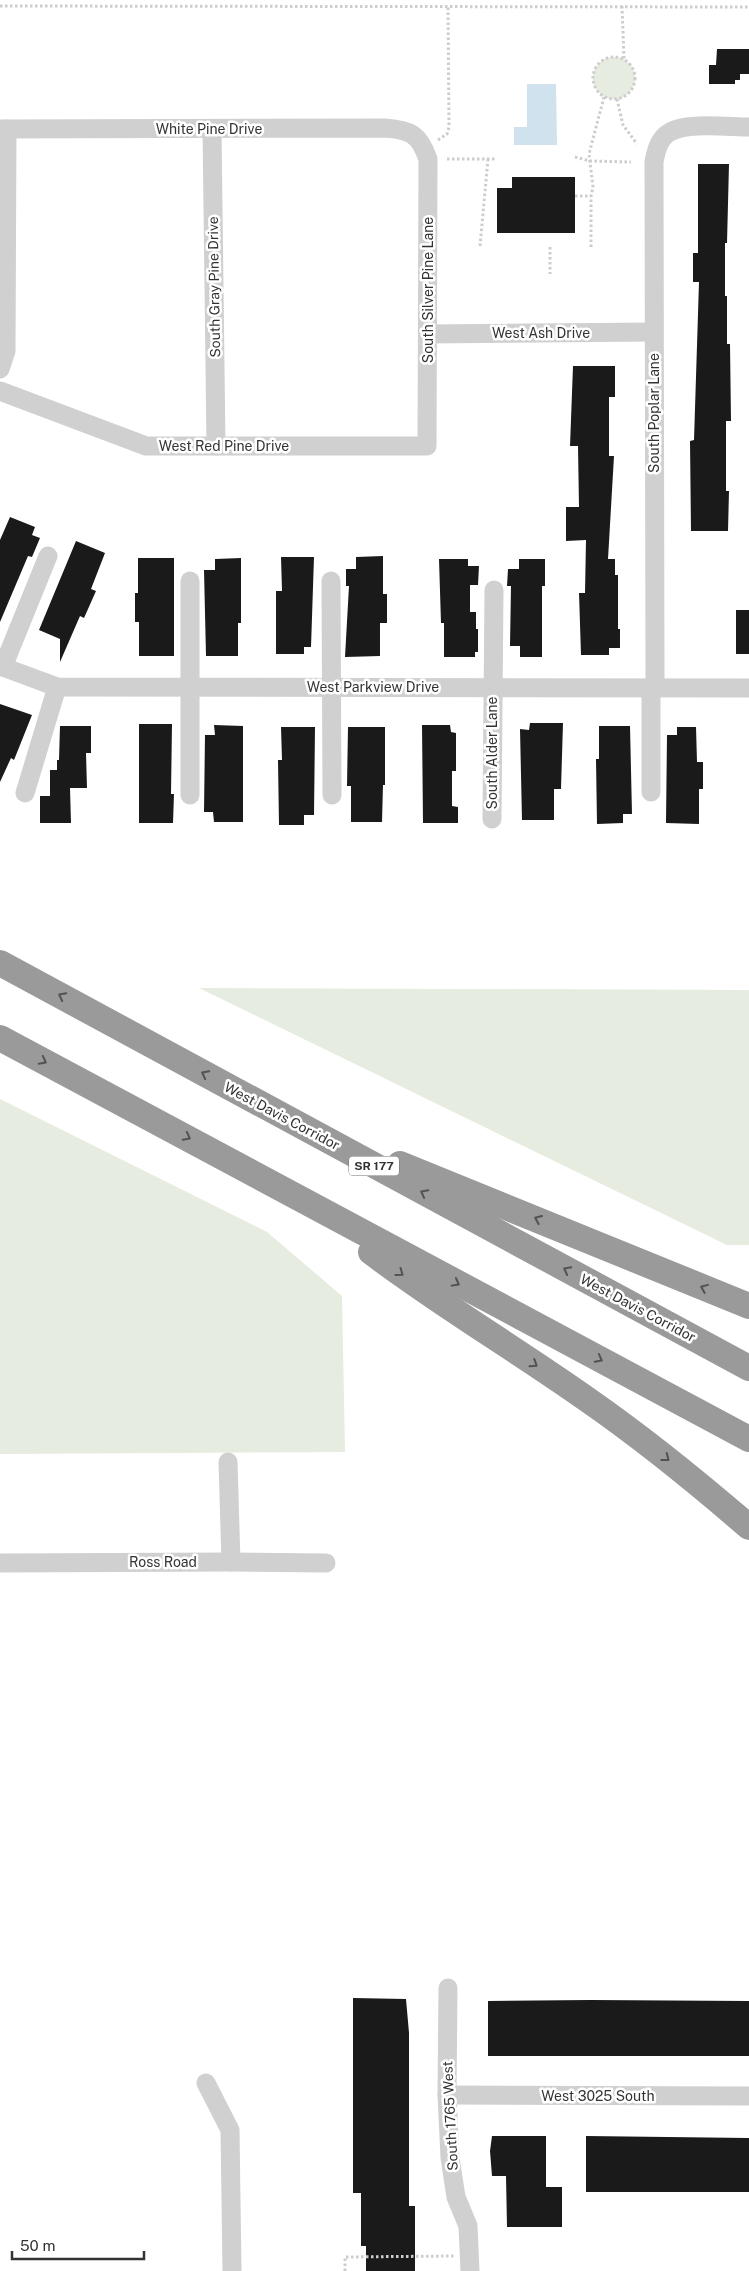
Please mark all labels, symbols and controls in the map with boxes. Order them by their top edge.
street label: White Pine Drive [156,121,262,137]
street label: South Gray Pine Drive [205,216,223,358]
street label: South Silver Pine Lane [420,217,436,363]
street label: West Ash Drive [492,325,590,341]
street label: South Poplar Lane [646,353,662,473]
street label: West Red Pine Drive [159,438,289,454]
street label: West Parkview Drive [307,679,439,695]
street label: South Alder Lane [484,696,500,809]
one-way arrow [58,992,67,1002]
one-way arrow [38,1055,47,1065]
one-way arrow [201,1070,210,1080]
street label: West Davis Corridor [222,1079,342,1153]
one-way arrow [182,1130,191,1140]
road number: SR 177 [349,1156,399,1176]
one-way arrow [421,1189,430,1199]
one-way arrow [534,1214,542,1224]
one-way arrow [564,1266,573,1276]
one-way arrow [394,1267,404,1276]
street label: West Davis Corridor [578,1271,698,1345]
one-way arrow [450,1276,459,1286]
one-way arrow [700,1283,709,1294]
one-way arrow [594,1353,603,1363]
one-way arrow [529,1358,538,1367]
one-way arrow [661,1453,670,1462]
street label: Ross Road [129,1554,197,1570]
street label: South 1765 West [439,2061,461,2171]
street label: West 3025 South [541,2088,655,2104]
scale bar [12,2228,145,2260]
text: 50 m [20,2237,55,2254]

